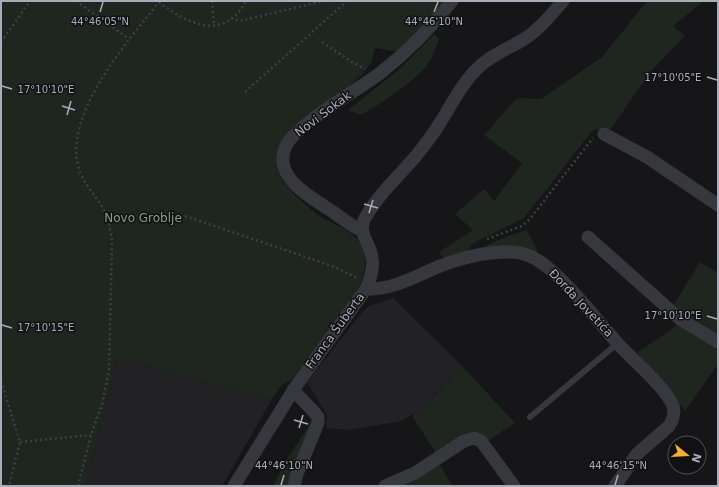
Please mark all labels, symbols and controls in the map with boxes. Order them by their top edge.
text: 44°46'05"N [71,16,129,27]
text: 44°46'10"N [405,16,463,27]
text: 17°10'05"E [645,72,701,83]
text: 17°10'10"E [18,84,74,95]
street label: Novi Sokak [292,88,354,140]
park label: Novo Groblje [104,211,182,225]
street label: Đorđa Jovetića [546,266,616,340]
street label: Franca Šuberta [302,290,367,372]
text: 17°10'10"E [645,310,701,321]
text: 17°10'15"E [18,322,74,333]
north arrow [667,435,707,475]
text: N [688,452,704,464]
text: 44°46'10"N [255,460,313,471]
text: 44°46'15"N [589,460,647,471]

